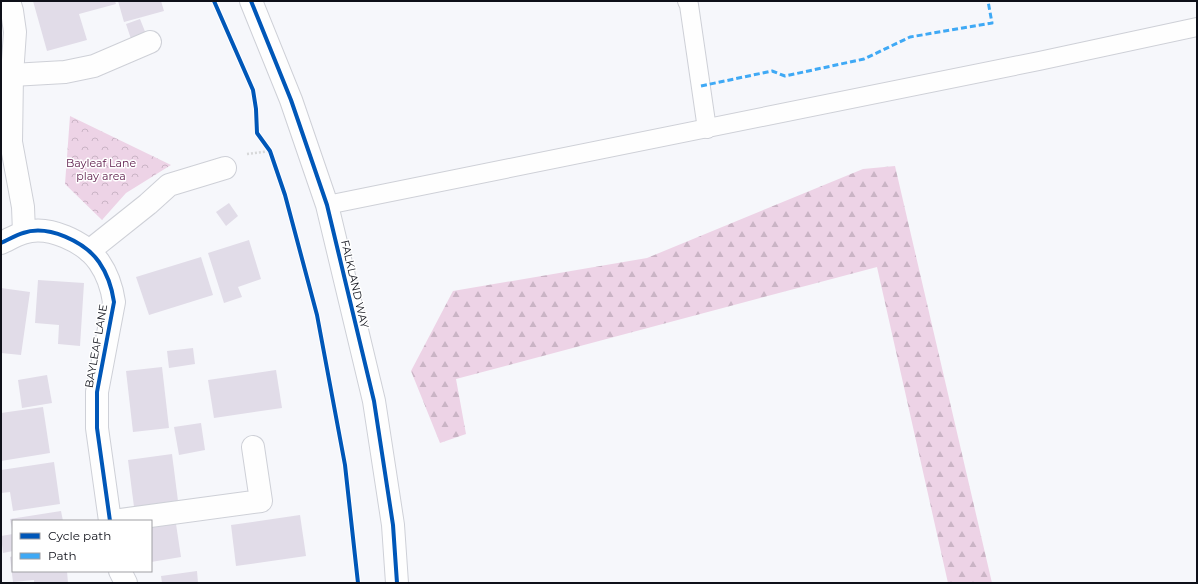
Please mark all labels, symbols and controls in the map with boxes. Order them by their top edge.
park label: Bayleaf Lane play area [66,156,136,183]
street label: FALKLAND WAY [338,238,372,330]
street label: BAYLEAF LANE [82,303,110,389]
legend [12,520,152,572]
text: Cycle path [48,528,111,543]
text: Path [48,548,77,563]

